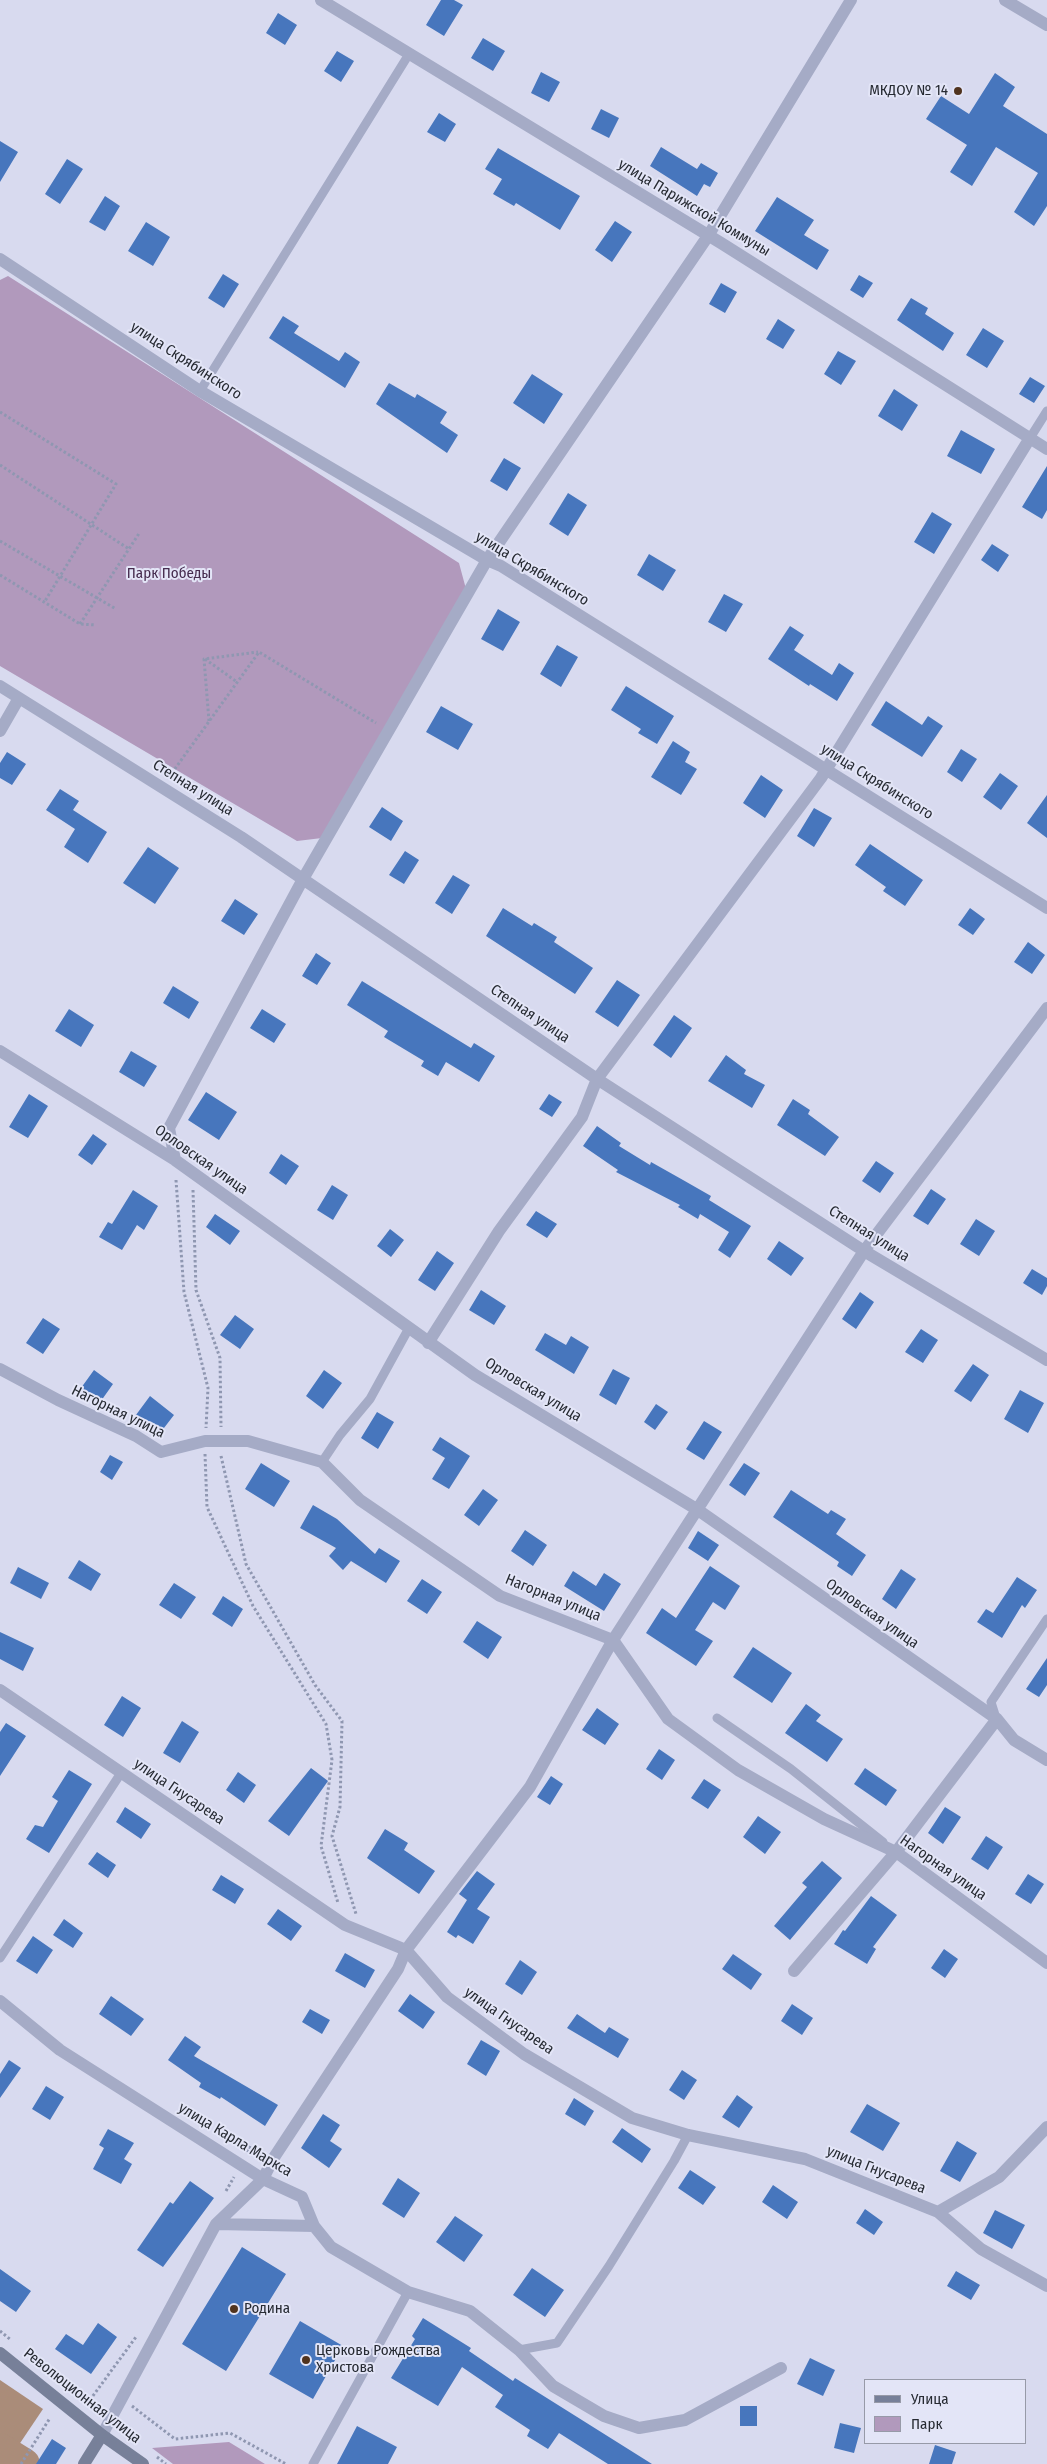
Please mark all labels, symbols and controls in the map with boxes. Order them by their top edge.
place label: МКДОУ № 14 [869,82,948,100]
marker: МКДОУ № 14 [952,85,964,97]
street label: улица Парижской Коммуны [615,155,773,261]
street label: улица Скрябинского [127,318,245,404]
street label: улица Скрябинского [472,528,592,610]
park label: Парк Победы [127,565,211,583]
street label: улица Скрябинского [817,740,937,824]
street label: Степная улица [149,756,237,820]
street label: Степная улица [487,981,573,1047]
street label: Орловская улица [151,1121,251,1199]
street label: Степная улица [825,1202,913,1266]
street label: Орловская улица [481,1354,585,1426]
street label: Нагорная улица [68,1382,168,1442]
street label: Нагорная улица [503,1571,603,1625]
street label: Орловская улица [822,1575,922,1653]
street label: улица Гнусарева [130,1755,228,1829]
street label: Нагорная улица [896,1831,990,1905]
street label: улица Гнусарева [461,1983,557,2059]
street label: улица Карла Маркса [175,2099,295,2181]
street label: улица Гнусарева [824,2142,928,2198]
place label: Родина [244,2300,290,2318]
marker: Родина [228,2303,240,2315]
place label: Церковь Рождества Христова [316,2342,440,2377]
street label: Революционная улица [20,2345,144,2447]
marker: Церковь Рождества Христова [300,2354,312,2366]
legend [864,2379,1027,2444]
text: Улица [911,2390,949,2408]
text: Парк [911,2415,942,2433]

